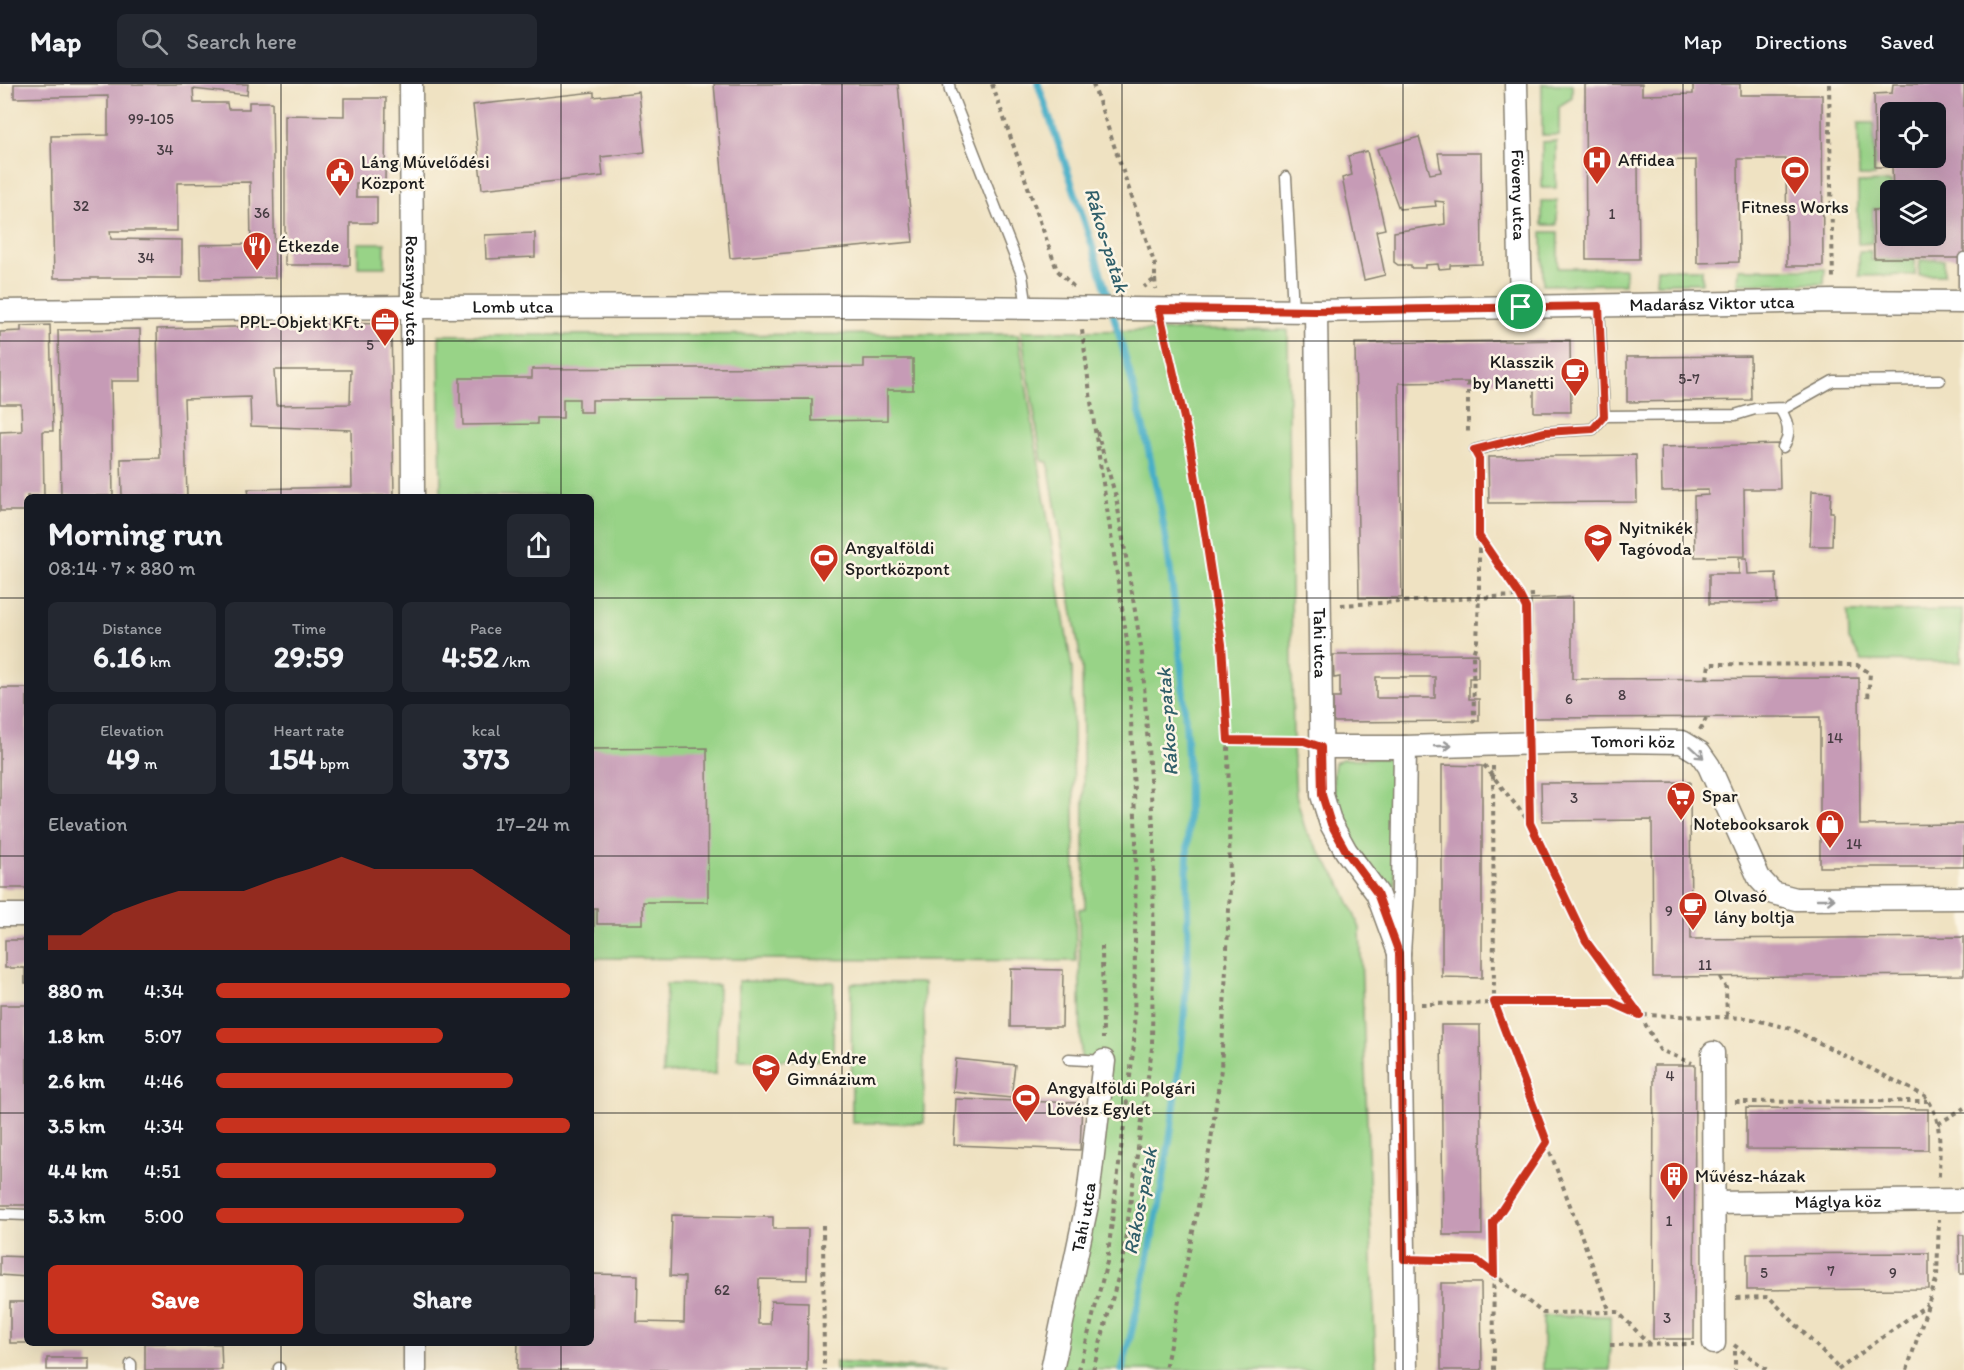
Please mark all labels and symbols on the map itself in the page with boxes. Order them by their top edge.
house number: 99-105 [128,110,174,128]
house number: 34 [156,141,174,159]
hospital icon: Affidea [1581,144,1613,186]
street label: Föveny utca [1506,149,1531,241]
place label: Affidea [1618,149,1675,171]
place label: Láng Művelődési Központ [361,151,490,194]
sports icon: Fitness Works [1779,154,1811,196]
public building icon: Láng Művelődési Központ [324,156,356,198]
water label: Rákos-patak [1080,185,1135,297]
place label: Fitness Works [1741,196,1849,218]
house number: 32 [73,197,89,215]
house number: 36 [254,204,270,222]
house number: 1 [1609,205,1616,223]
restaurant icon: Étkezde [241,230,273,272]
place label: Étkezde [278,235,339,257]
street label: Rozsnyay utca [401,235,423,347]
house number: 34 [137,249,155,267]
pin [1495,281,1546,332]
street label: Madarász Viktor utca [1629,291,1795,316]
street label: Lomb utca [472,296,554,318]
office icon: PPL-Objekt KFt. [369,306,401,348]
place label: PPL-Objekt KFt. [240,311,364,333]
house number: 5 [366,336,374,354]
place label: Klasszik by Manetti [1472,351,1554,394]
cafe icon: Klasszik by Manetti [1559,356,1591,398]
house number: 5-7 [1678,370,1700,388]
place label: Nyitnikék Tagóvoda [1619,517,1693,560]
school or university icon: Nyitnikék Tagóvoda [1582,522,1614,564]
place label: Angyalföldi Sportközpont [845,537,950,580]
sports icon: Angyalföldi Sportközpont [808,542,840,584]
street label: Tahi utca [1309,608,1332,679]
water label: Rákos-patak [1151,665,1183,777]
house number: 8 [1618,686,1626,704]
house number: 6 [1565,690,1573,708]
house number: 14 [1827,729,1843,747]
street label: Tomori köz [1591,730,1676,753]
one-way arrow [1432,740,1452,752]
one-way arrow [1689,745,1704,759]
supermarket icon: Spar [1665,780,1697,822]
place label: Spar [1702,785,1738,807]
house number: 3 [1570,789,1578,807]
shop icon: Notebooksarok [1814,808,1846,850]
place label: Notebooksarok [1693,813,1810,835]
house number: 14 [1846,835,1862,853]
place label: Olvasó lány boltja [1714,885,1795,928]
cafe icon: Olvasó lány boltja [1677,890,1709,932]
one-way arrow [1816,893,1836,905]
house number: 9 [1665,902,1673,920]
house number: 11 [1698,956,1712,974]
place label: Ady Endre Gimnázium [787,1047,876,1090]
school or university icon: Ady Endre Gimnázium [750,1052,782,1094]
house number: 4 [1665,1067,1675,1085]
place label: Angyalföldi Polgári Lövész Egylet [1047,1077,1195,1120]
sports icon: Angyalföldi Polgári Lövész Egylet [1010,1082,1042,1124]
water label: Rákos-patak [1118,1144,1162,1256]
building icon: Művész-házak [1658,1160,1690,1202]
place label: Művész-házak [1695,1165,1806,1187]
street label: Tahi utca [1066,1181,1101,1254]
street label: Máglya köz [1795,1190,1881,1213]
house number: 1 [1666,1212,1673,1230]
house number: 7 [1827,1262,1835,1280]
house number: 5 [1760,1264,1768,1282]
house number: 9 [1889,1264,1897,1282]
house number: 62 [714,1281,730,1299]
house number: 3 [1663,1309,1671,1327]

